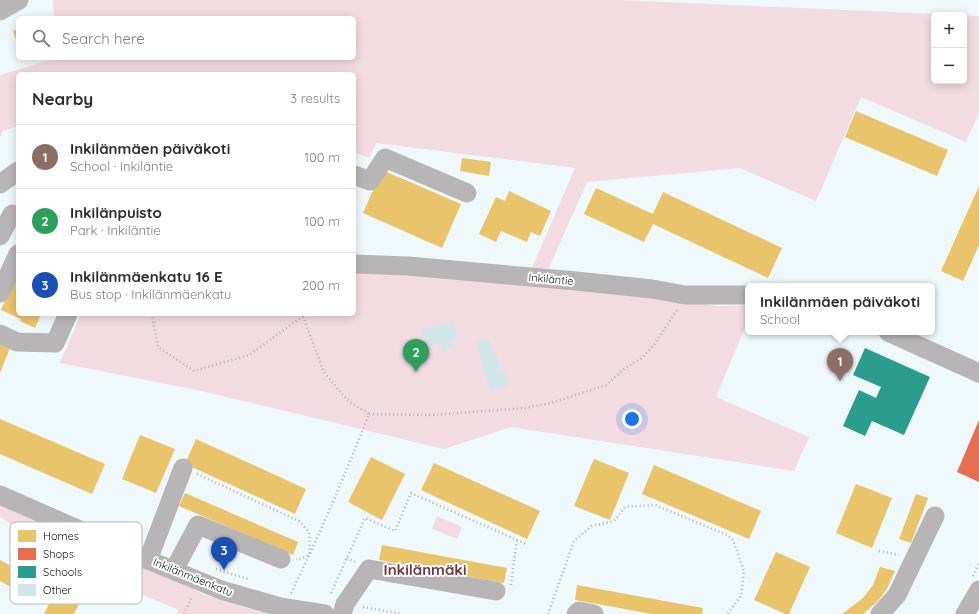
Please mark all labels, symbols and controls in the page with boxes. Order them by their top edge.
map controls [931,12,967,84]
button: + [931,12,967,48]
search box [16,16,356,60]
icon: search [30,27,52,49]
text: Search here [62,29,145,48]
button: − [931,48,967,84]
text: Nearby [32,88,93,109]
text: 3 results [290,90,340,106]
text: Inkilänmäen päiväkoti [70,139,230,158]
text: 1 [42,149,48,165]
text: 100 m [304,149,340,165]
text: School · Inkiläntie [70,158,173,174]
text: Inkilänpuisto [70,203,162,222]
text: 2 [41,213,49,229]
text: 100 m [304,213,340,229]
text: Park · Inkiläntie [70,222,161,238]
text: Inkilänmäenkatu 16 E [70,267,223,286]
street label: Inkiläntie [528,270,574,288]
text: 3 [42,277,48,293]
text: 200 m [302,277,340,293]
popup [745,283,935,335]
text: Bus stop · Inkilänmäenkatu [70,286,231,302]
text: Inkilänmäen päiväkoti [760,292,920,311]
text: School [760,311,800,327]
pin: 2 [403,339,429,372]
pin: 1 [827,348,853,381]
your location [622,409,642,429]
legend [10,522,142,604]
text: Homes [43,529,79,543]
pin: 3 [211,537,237,570]
text: Shops [43,547,74,561]
street label: Inkilänmäenkatu [151,555,235,599]
district label: Inkilänmäki [384,560,466,579]
text: Schools [43,565,82,579]
text: Other [43,583,73,597]

